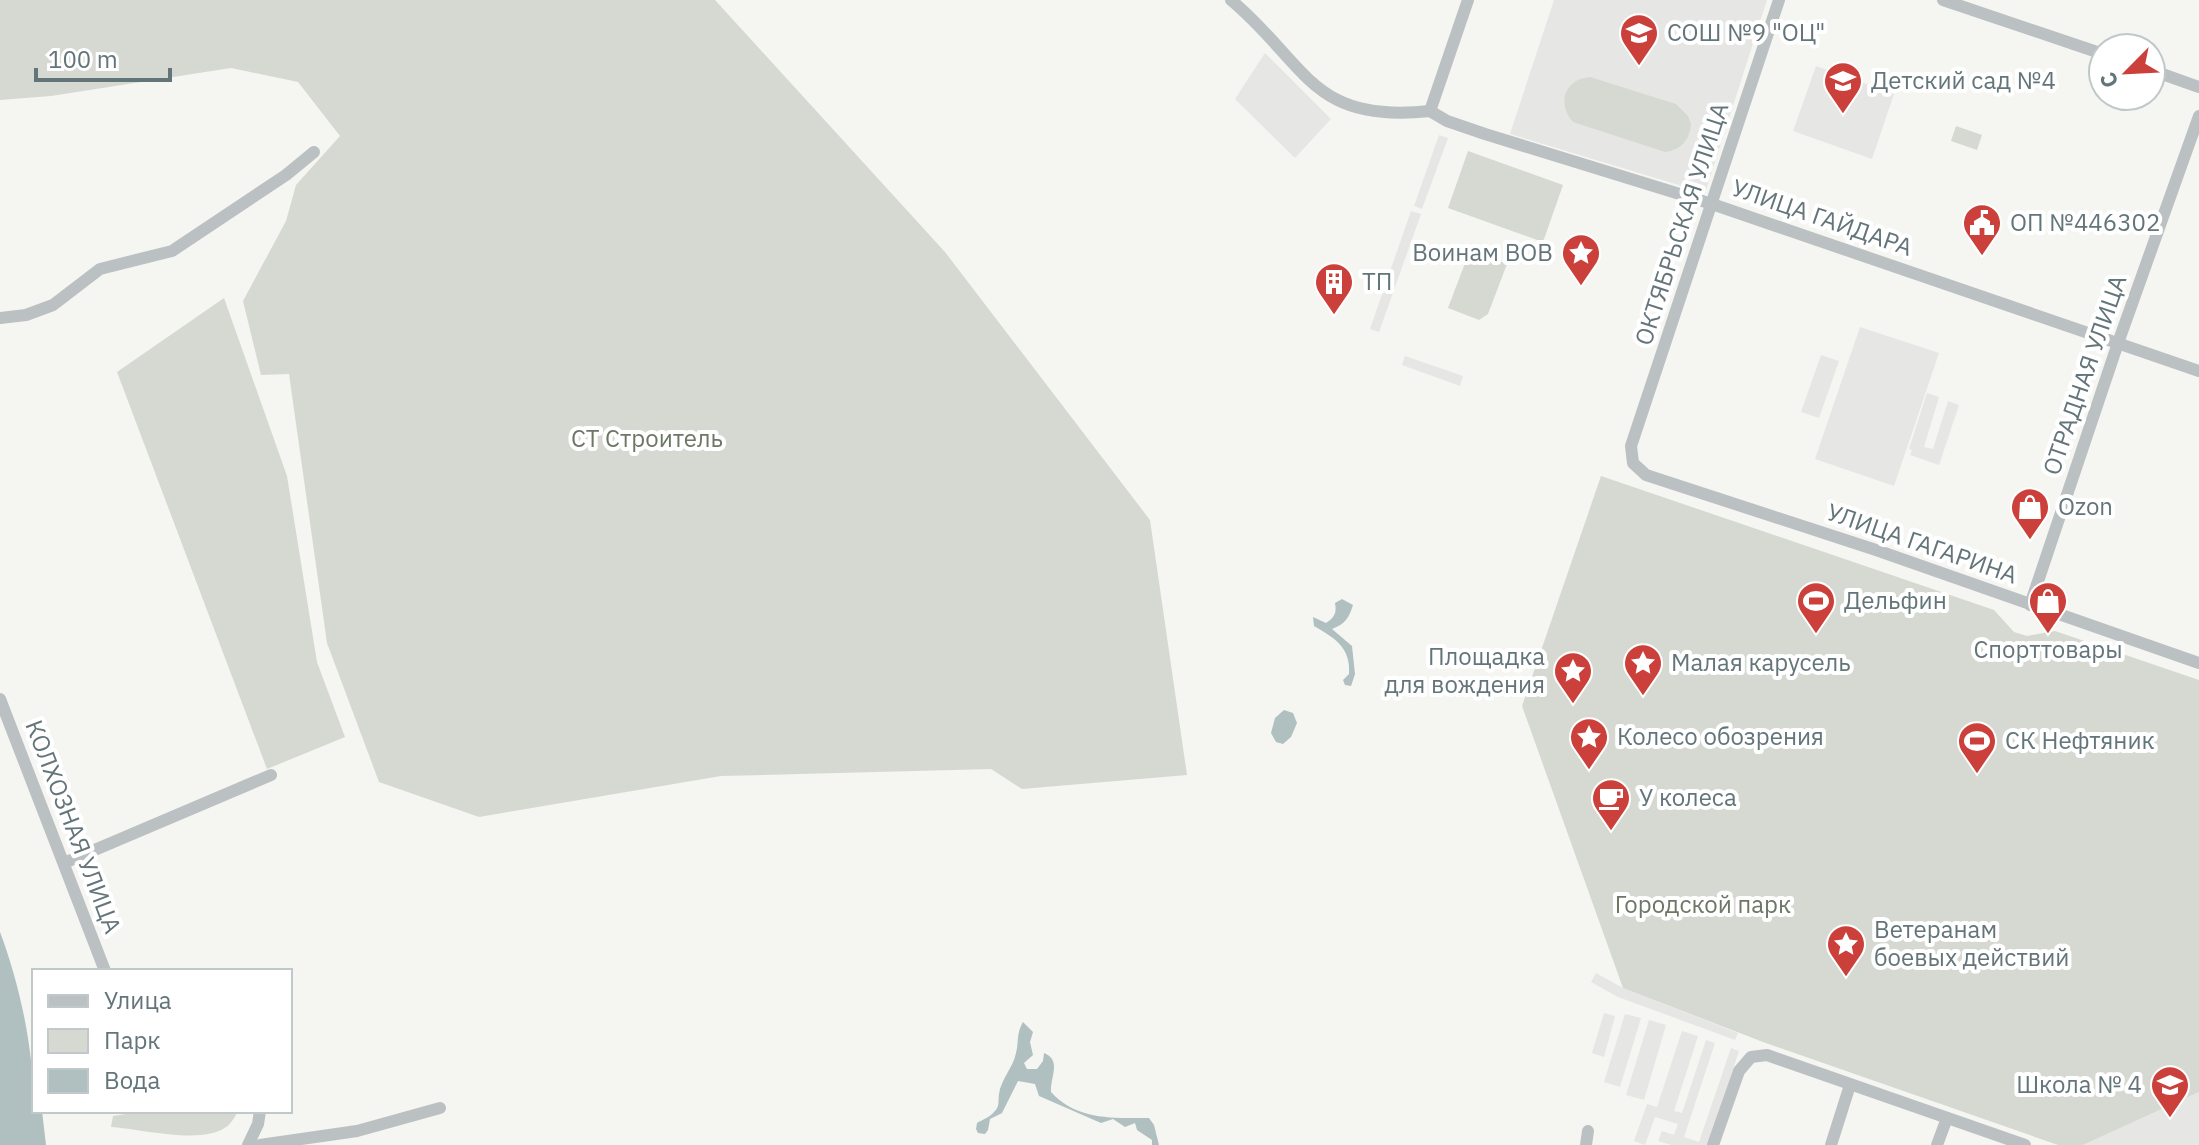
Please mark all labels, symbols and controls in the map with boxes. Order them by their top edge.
school or university icon: СОШ №9 "ОЦ" [1618,12,1660,67]
place label: СОШ №9 "ОЦ" [1667,16,1825,48]
scale bar [36,32,170,82]
north arrow [2087,32,2167,112]
text: 100 m [48,43,118,75]
school or university icon: Детский сад №4 [1822,60,1864,115]
place label: Детский сад №4 [1871,64,2056,96]
text: С [2092,68,2124,93]
street label: ОКТЯБРЬСКАЯ УЛИЦА [1627,98,1735,349]
street label: УЛИЦА ГАЙДАРА [1728,171,1917,263]
public building icon: ОП №446302 [1961,202,2003,257]
place label: ОП №446302 [2010,206,2160,238]
place icon: Воинам ВОВ [1560,232,1602,287]
place label: Воинам ВОВ [1412,236,1553,268]
building icon: ТП [1313,261,1355,316]
place label: ТП [1362,265,1392,297]
street label: ОТРАДНАЯ УЛИЦА [2035,270,2133,479]
park label: СТ Строитель [571,422,723,454]
shop icon: Ozon [2009,486,2051,541]
place label: Ozon [2058,490,2113,522]
street label: УЛИЦА ГАГАРИНА [1823,495,2022,591]
sports icon: Дельфин [1795,580,1837,635]
shop icon: Спорттовары [2027,580,2069,635]
place label: Дельфин [1844,584,1947,616]
place label: Спорттовары [1973,633,2123,665]
place label: Площадка для вождения [1385,640,1545,700]
place icon: Малая карусель [1622,642,1664,697]
place label: Малая карусель [1671,646,1851,678]
place icon: Площадка для вождения [1552,650,1594,705]
street label: КОЛХОЗНАЯ УЛИЦА [18,715,129,938]
place icon: Колесо обозрения [1568,716,1610,771]
place label: Колесо обозрения [1617,720,1824,752]
sports icon: СК Нефтяник [1956,720,1998,775]
place label: СК Нефтяник [2005,724,2155,756]
cafe icon: У колеса [1590,777,1632,832]
place label: У колеса [1639,781,1737,813]
park label: Городской парк [1615,888,1791,920]
place label: Ветеранам боевых действий [1874,913,2069,973]
place icon: Ветеранам боевых действий [1825,923,1867,978]
legend [32,969,292,1113]
text: Улица [104,984,172,1016]
text: Парк [104,1024,161,1056]
text: Вода [104,1064,160,1096]
school or university icon: Школа № 4 [2149,1064,2191,1119]
place label: Школа № 4 [2016,1068,2142,1100]

